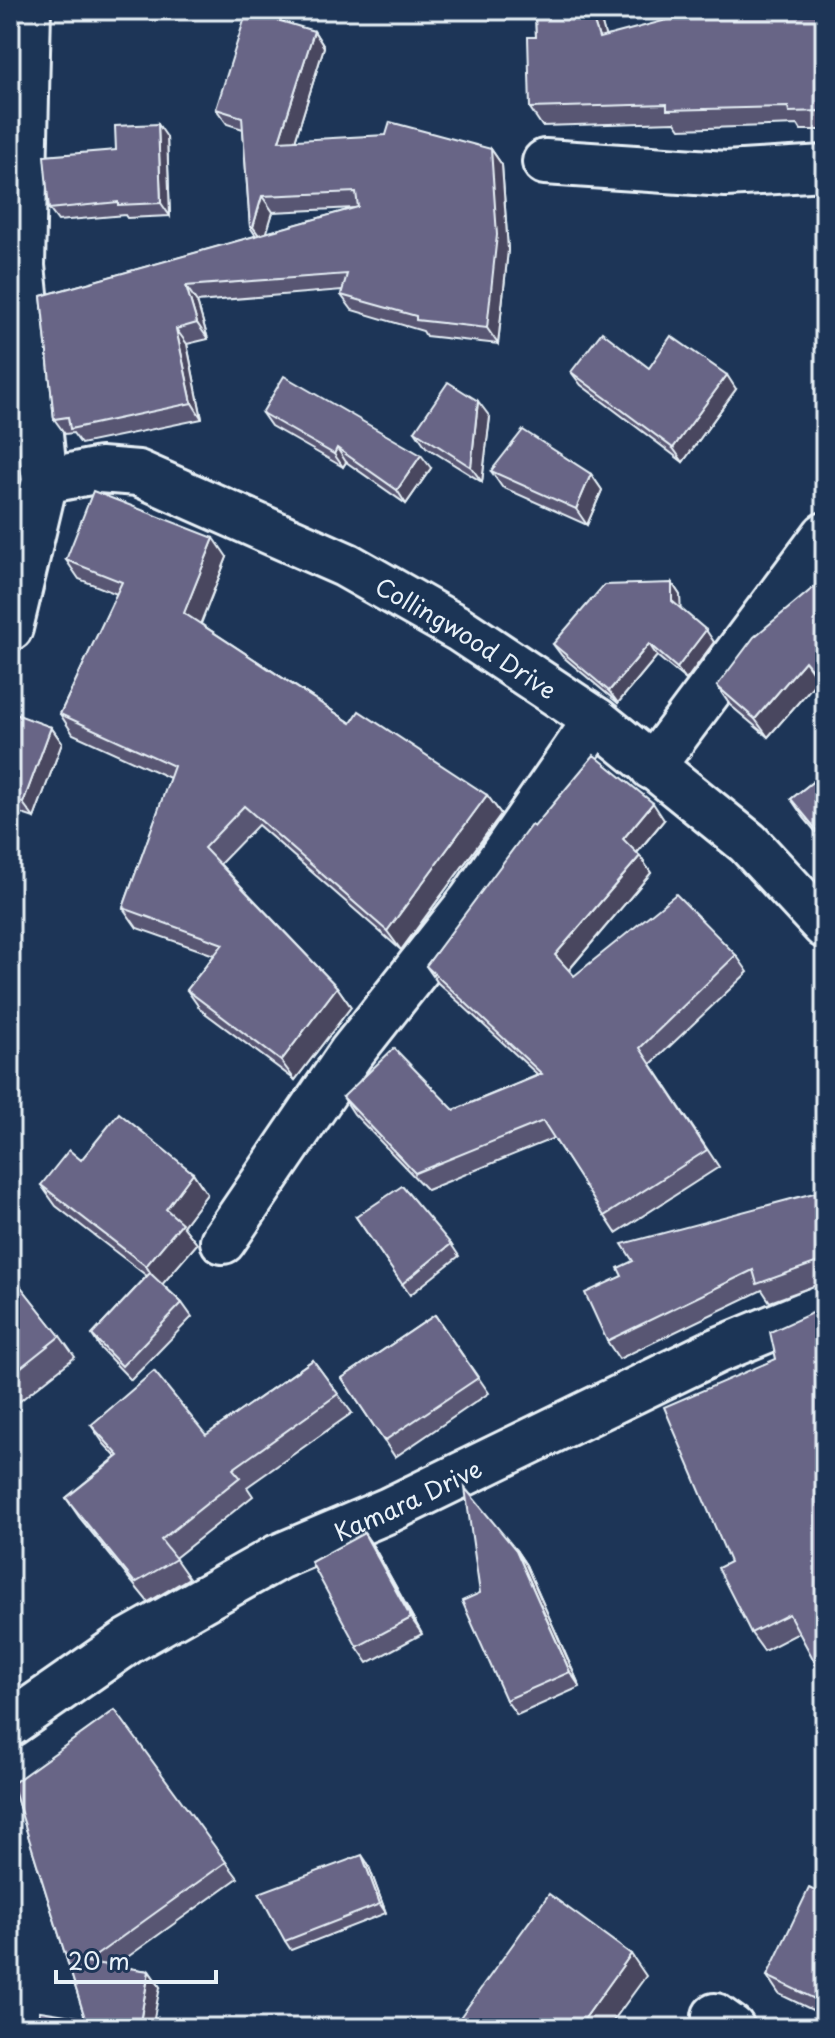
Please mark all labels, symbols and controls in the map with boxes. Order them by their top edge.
street label: Collingwood Drive [369,567,564,707]
street label: Kamara Drive [328,1450,488,1549]
scale bar [56,1934,216,1984]
text: 20 m [68,1942,130,1978]

